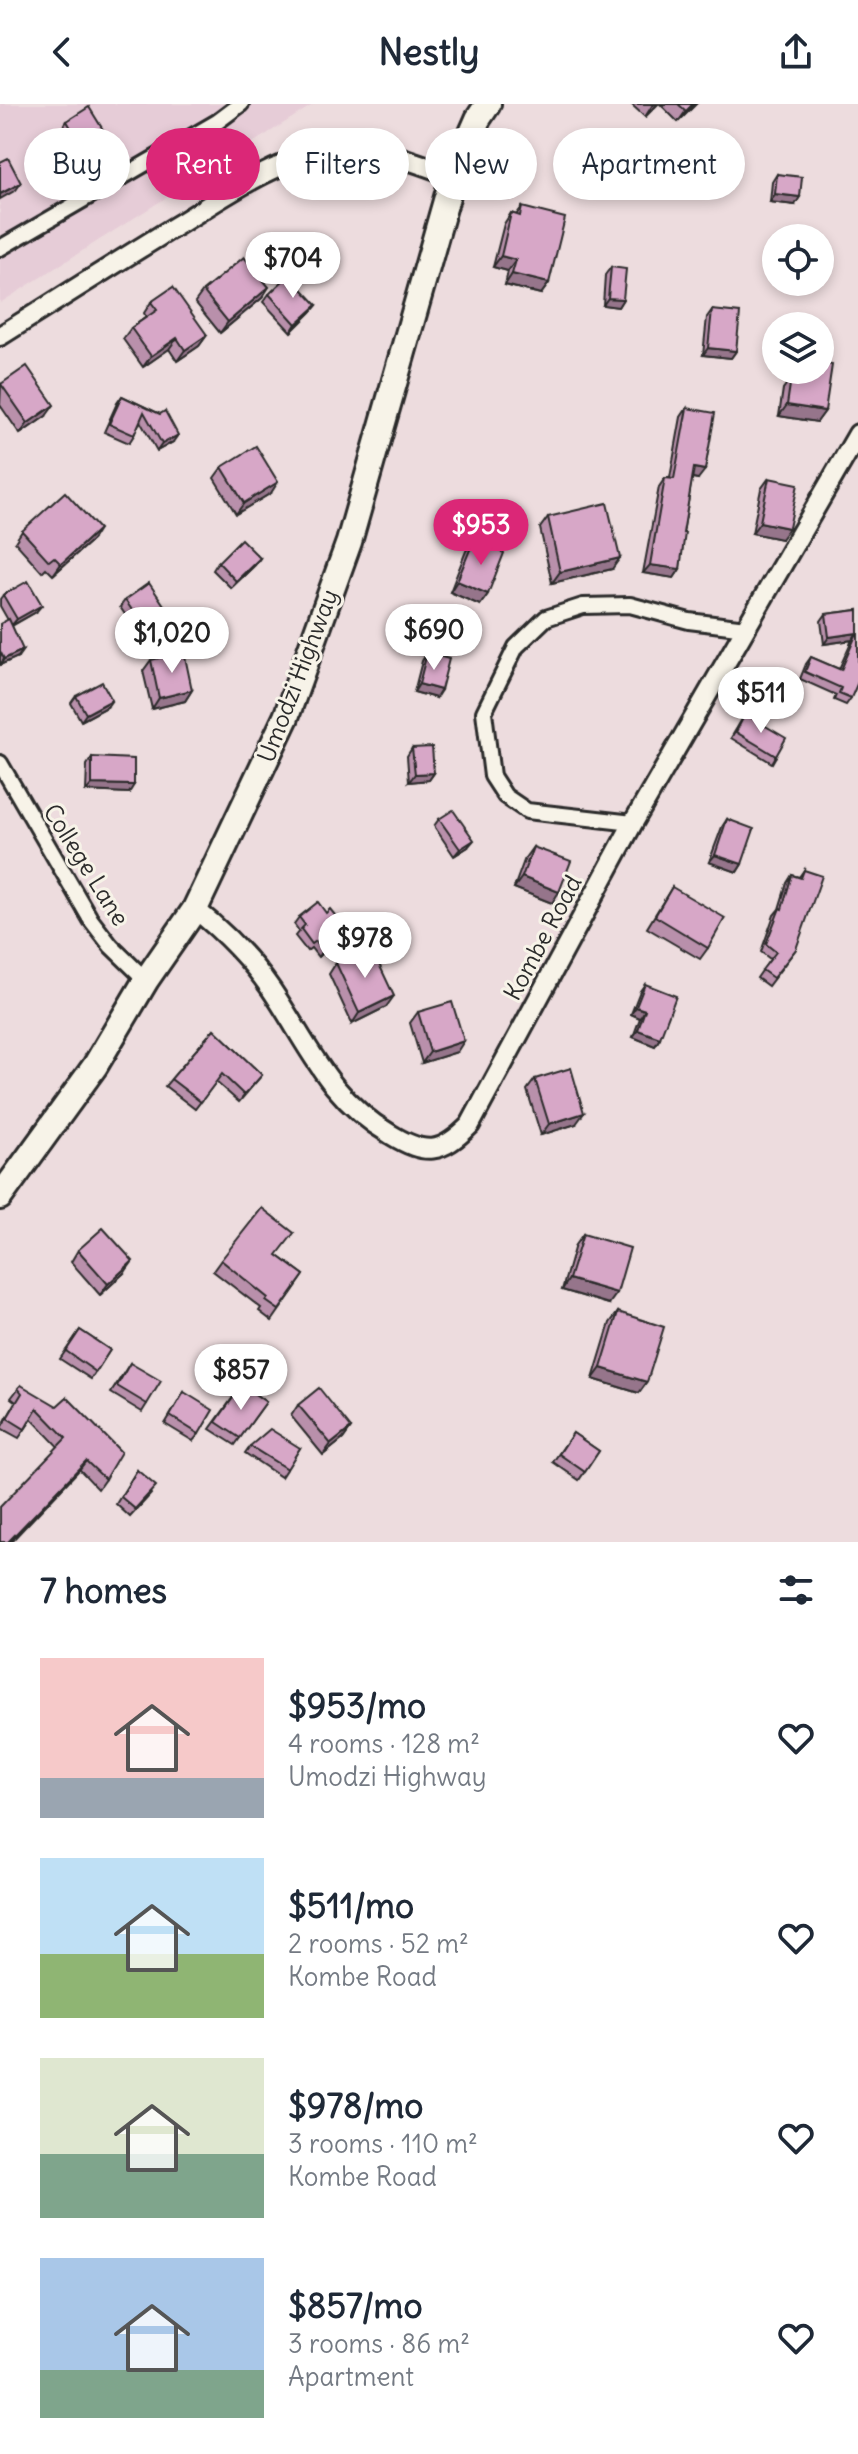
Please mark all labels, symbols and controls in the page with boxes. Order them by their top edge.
icon: back [40,30,84,74]
text: Nestly [378,30,480,75]
icon: share [774,30,818,74]
chip: Buy [24,128,130,200]
chip: Rent [146,128,260,200]
chip: Filters [276,128,409,200]
chip: New [425,128,537,200]
chip: Apartment [553,128,745,200]
map controls [762,224,834,384]
button: locate [762,224,834,296]
pin: $704 [246,232,340,300]
text: $704 [263,241,323,274]
button: layers [762,312,834,384]
pin: $953 [434,499,528,567]
text: $953 [451,508,511,541]
street label: Umodzi Highway [250,585,344,767]
pin: $690 [387,604,481,672]
pin: $1,020 [107,607,237,675]
text: $690 [403,613,465,646]
text: $1,020 [133,616,211,649]
pin: $511 [714,667,808,735]
text: $511 [736,676,786,709]
street label: College Lane [38,798,136,931]
street label: Kombe Road [497,870,588,1005]
pin: $978 [318,912,412,980]
text: $978 [336,921,394,954]
pin: $857 [194,1344,288,1412]
text: $857 [212,1353,270,1386]
icon: filters [774,1568,818,1612]
text: 7 homes [40,1569,167,1612]
text: $953/mo [288,1684,426,1727]
icon: home [104,1690,200,1786]
icon: heart [774,1716,818,1760]
text: 4 rooms · 128 m² [288,1727,480,1760]
text: Umodzi Highway [288,1760,486,1793]
text: $511/mo [288,1884,414,1927]
icon: home [104,1890,200,1986]
icon: heart [774,1916,818,1960]
text: 2 rooms · 52 m² [288,1927,469,1960]
text: Kombe Road [288,1960,437,1993]
text: $978/mo [288,2084,423,2127]
icon: home [104,2090,200,2186]
icon: heart [774,2116,818,2160]
text: 3 rooms · 110 m² [288,2127,478,2160]
text: Kombe Road [288,2160,437,2193]
text: $857/mo [288,2284,423,2327]
icon: home [104,2290,200,2386]
icon: heart [774,2316,818,2360]
text: 3 rooms · 86 m² [288,2327,470,2360]
text: Apartment [288,2360,414,2393]

